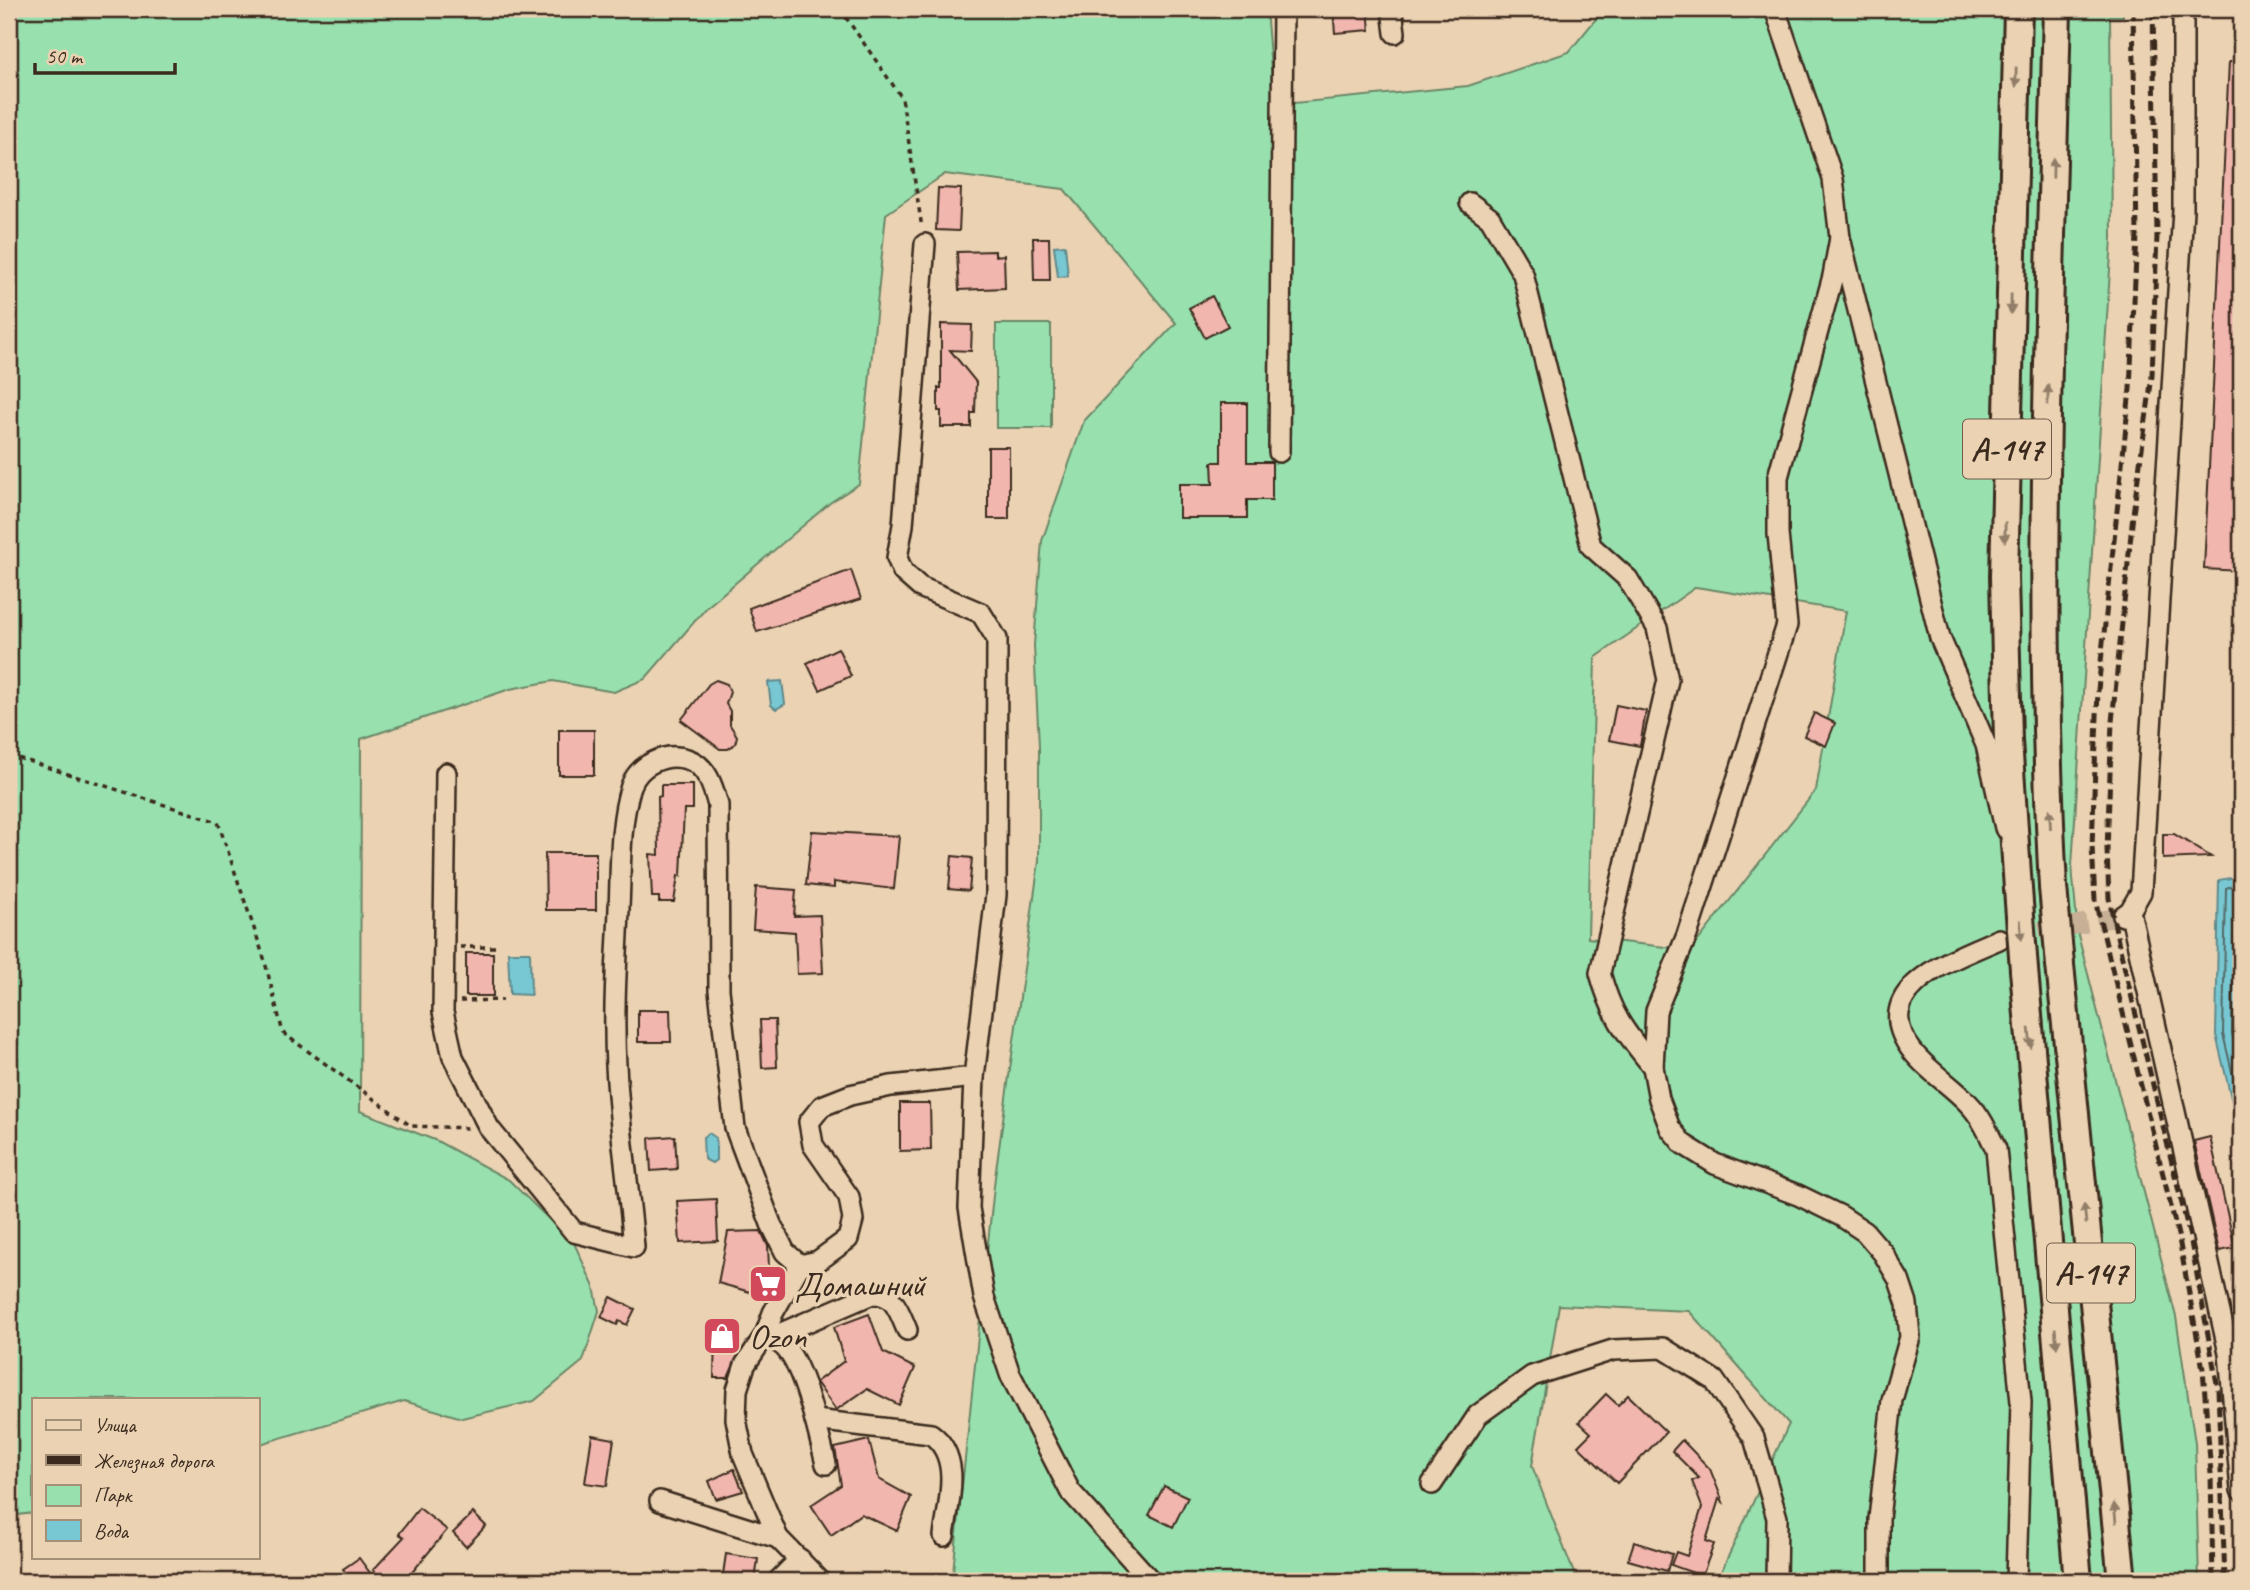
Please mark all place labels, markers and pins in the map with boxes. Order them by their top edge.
place label: Домашний [795,1262,928,1307]
supermarket icon: Домашний [747,1263,789,1305]
place label: Ozon [749,1314,807,1359]
shop icon: Ozon [701,1315,743,1357]

